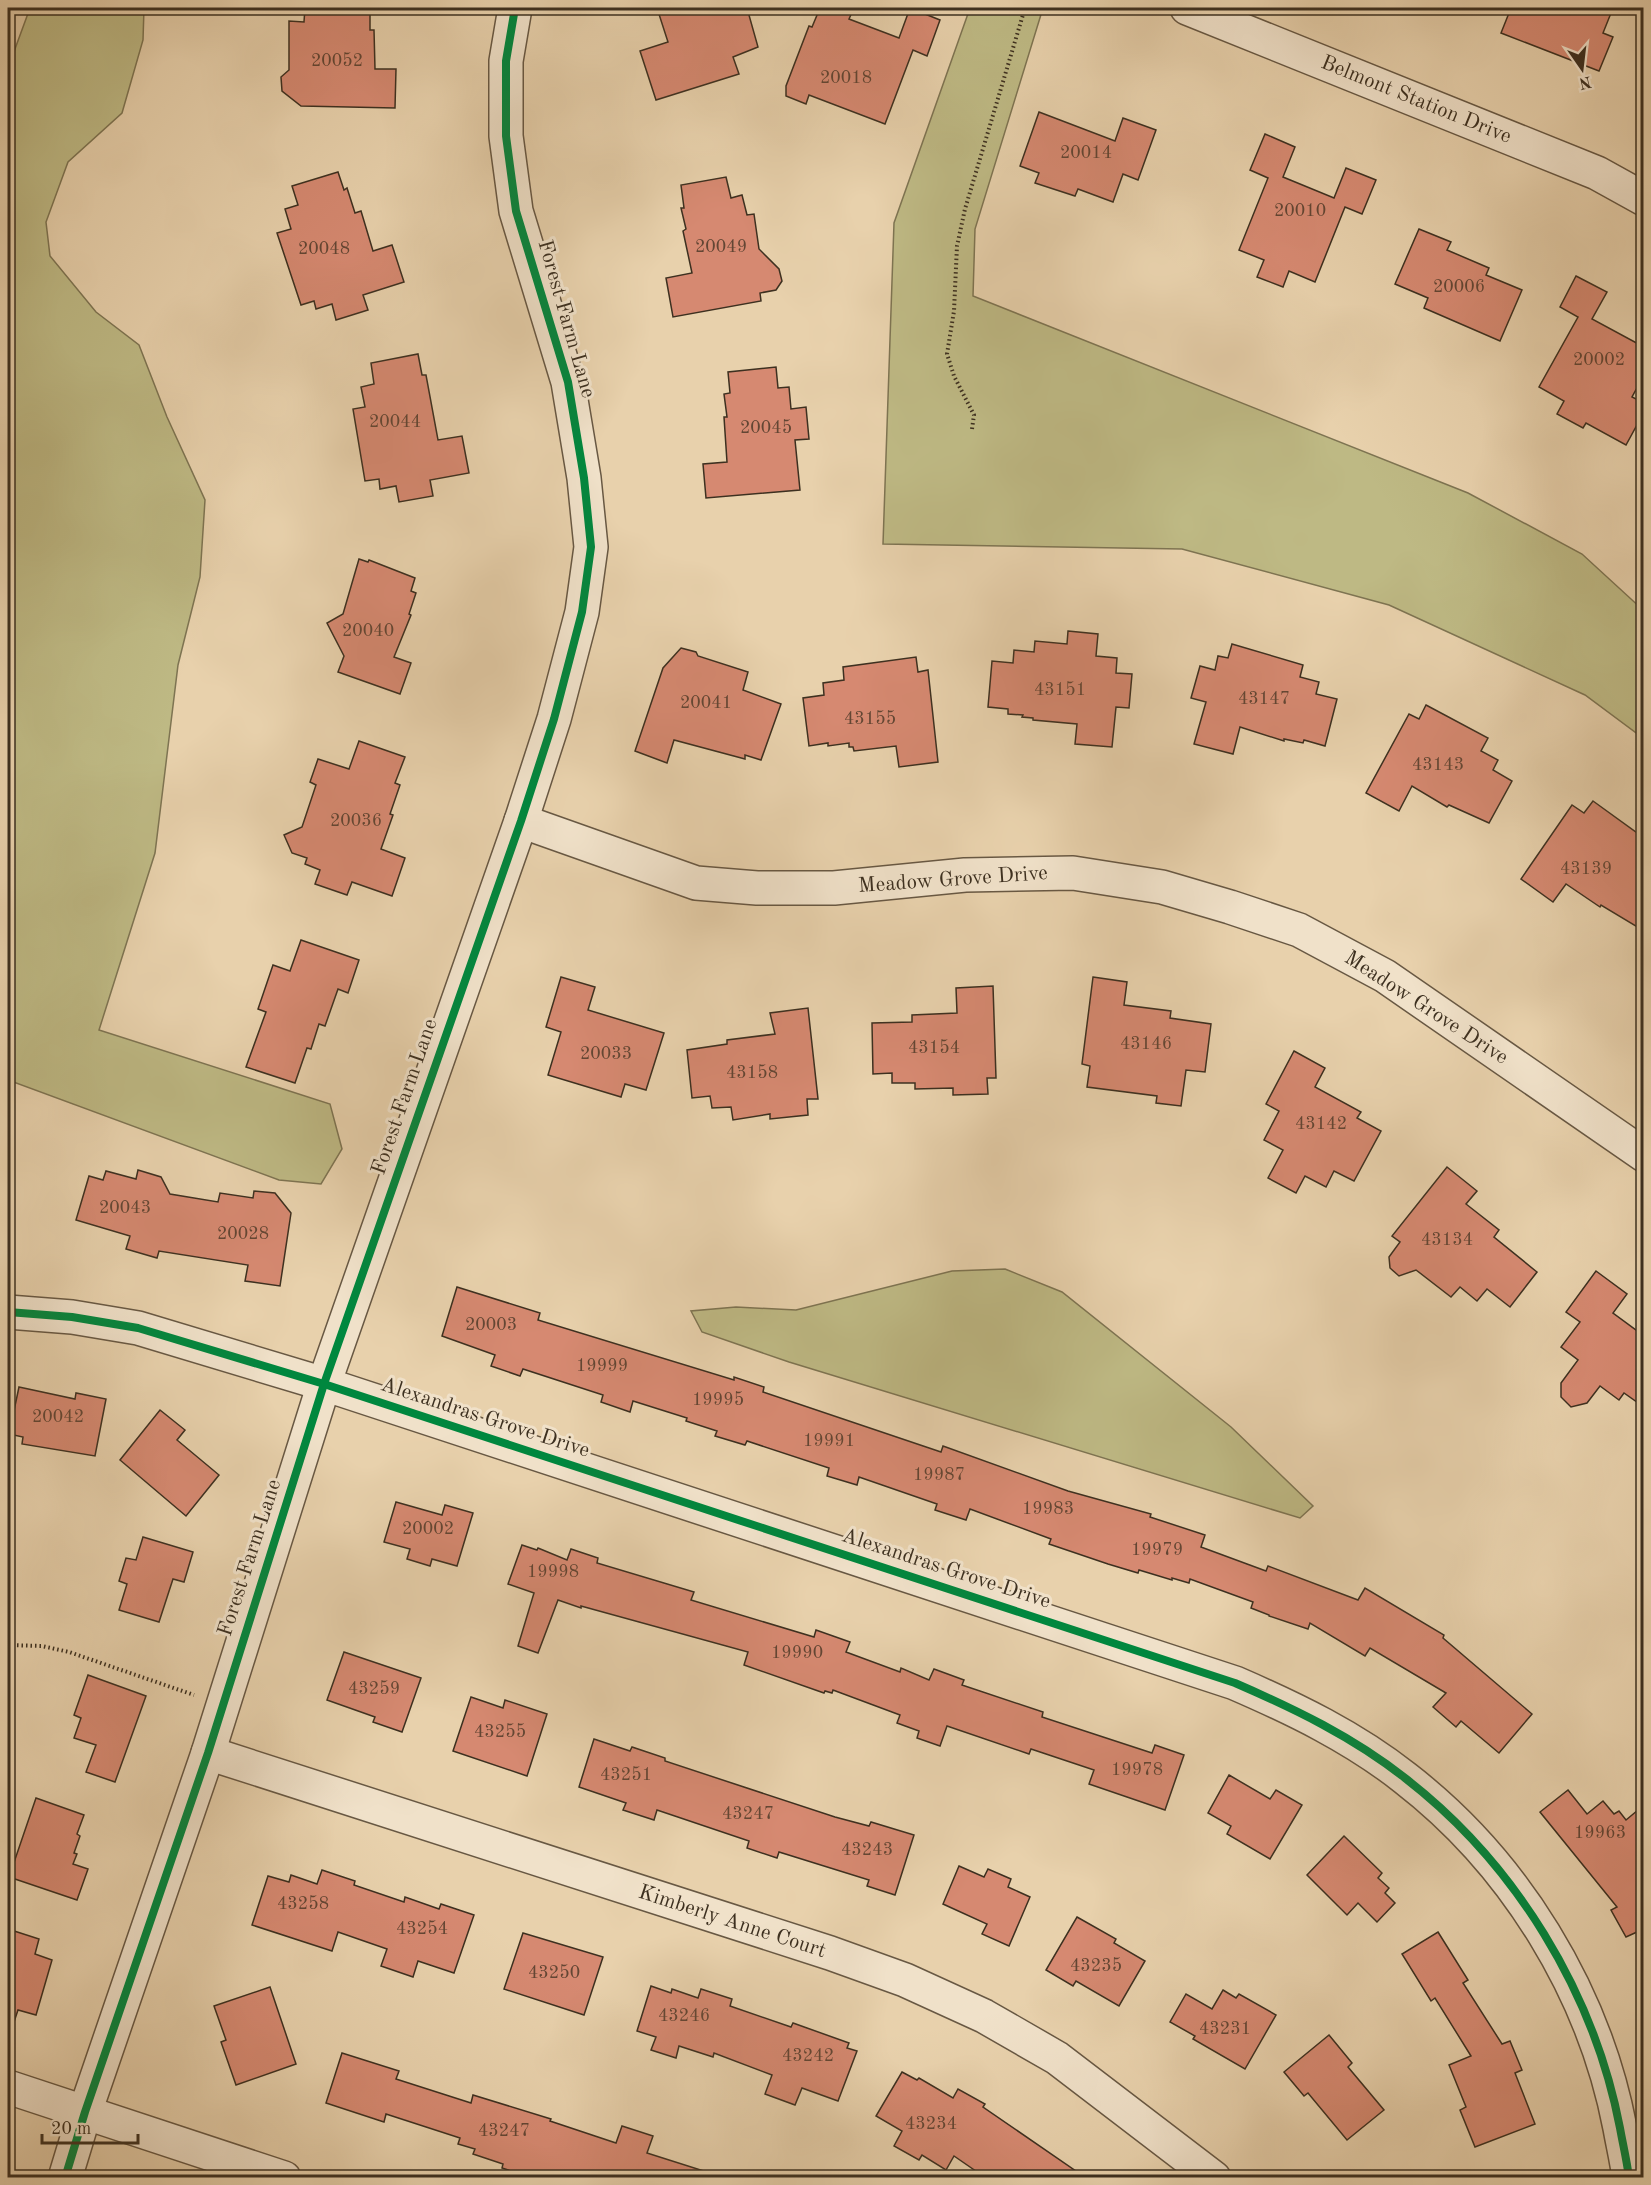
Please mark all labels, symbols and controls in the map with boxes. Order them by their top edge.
north arrow [1552,39,1612,99]
house number: 20052 [311,52,363,70]
street label: Belmont Station Drive [1318,52,1514,148]
house number: 20018 [820,69,872,87]
text: N [1577,72,1593,91]
house number: 20014 [1060,144,1112,162]
house number: 20010 [1274,202,1326,220]
street label: Forest Farm Lane [533,237,599,401]
house number: 20049 [695,238,747,256]
house number: 20048 [298,240,350,258]
house number: 20006 [1433,278,1485,296]
house number: 20002 [1573,351,1625,369]
house number: 20044 [369,413,421,431]
house number: 20045 [740,419,792,437]
house number: 20040 [342,622,394,640]
house number: 43151 [1034,681,1086,699]
house number: 43147 [1238,690,1290,708]
house number: 20041 [680,694,732,712]
house number: 43155 [844,710,896,728]
house number: 43143 [1412,756,1464,774]
house number: 20036 [330,812,382,830]
house number: 43139 [1560,860,1612,878]
street label: Meadow Grove Drive [857,863,1049,897]
street label: Meadow Grove Drive [1341,947,1511,1069]
street label: Forest Farm Lane [368,1016,442,1178]
house number: 43146 [1120,1035,1172,1053]
house number: 43154 [908,1039,960,1057]
house number: 20033 [580,1045,632,1063]
house number: 43158 [726,1064,778,1082]
house number: 43142 [1295,1115,1347,1133]
house number: 20043 [99,1199,151,1217]
house number: 20028 [217,1225,269,1243]
house number: 43134 [1421,1231,1473,1249]
house number: 20003 [465,1316,517,1334]
house number: 19999 [576,1357,628,1375]
street label: Alexandras Grove Drive [378,1374,592,1462]
house number: 19995 [692,1391,744,1409]
house number: 20042 [32,1408,84,1426]
house number: 19991 [803,1432,855,1450]
house number: 19987 [913,1466,965,1484]
street label: Forest Farm Lane [215,1477,285,1639]
house number: 19983 [1022,1500,1074,1518]
house number: 20002 [402,1520,454,1538]
street label: Alexandras Grove Drive [839,1525,1053,1613]
house number: 19979 [1131,1541,1183,1559]
house number: 19998 [527,1563,579,1581]
house number: 19990 [771,1644,823,1662]
house number: 43259 [348,1680,400,1698]
house number: 43255 [474,1723,526,1741]
house number: 19978 [1111,1761,1163,1779]
house number: 43251 [600,1766,652,1784]
house number: 43247 [722,1805,774,1823]
house number: 19963 [1574,1824,1626,1842]
house number: 43243 [841,1841,893,1859]
street label: Kimberly Anne Court [636,1882,828,1962]
house number: 43258 [277,1895,329,1913]
house number: 43254 [396,1920,448,1938]
house number: 43235 [1070,1957,1122,1975]
house number: 43250 [528,1964,580,1982]
house number: 43246 [658,2007,710,2025]
house number: 43231 [1199,2020,1251,2038]
house number: 43242 [782,2047,834,2065]
scale bar [42,2107,138,2145]
house number: 43234 [905,2115,957,2133]
text: 20 m [51,2120,91,2138]
house number: 43247 [478,2122,530,2140]

